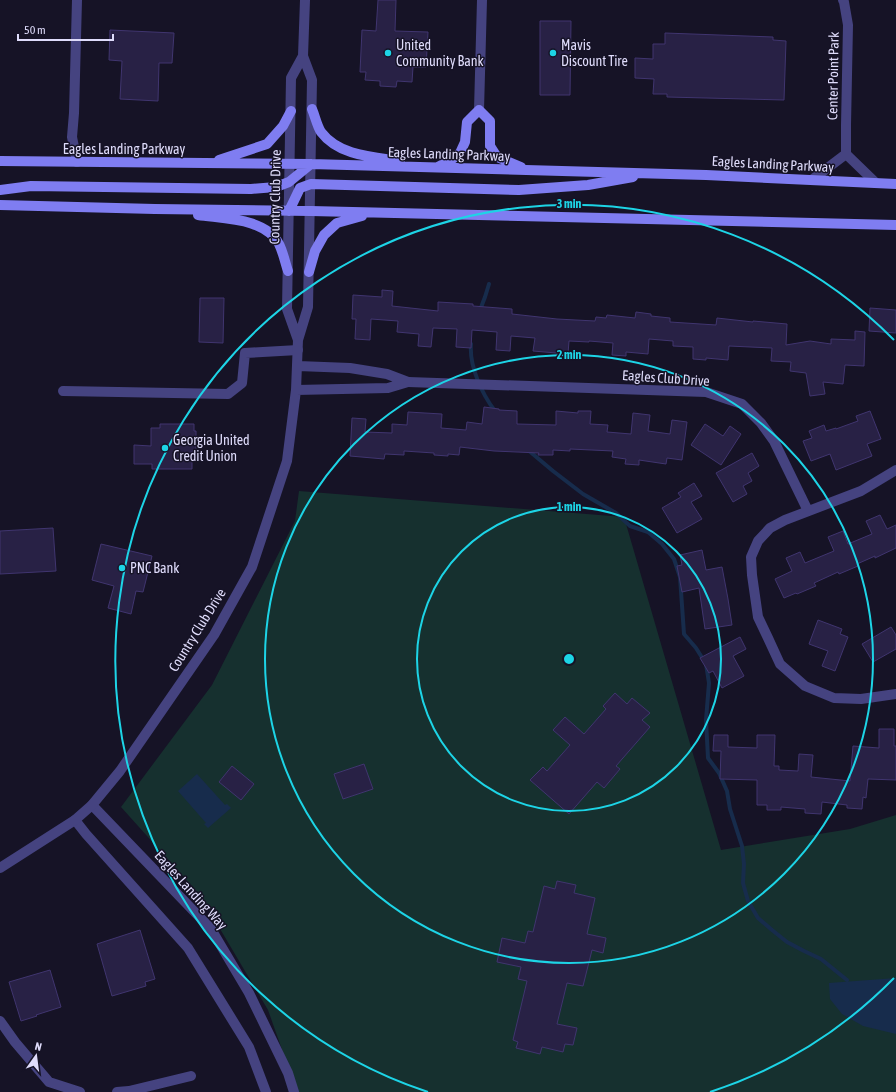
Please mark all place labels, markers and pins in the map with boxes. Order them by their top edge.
place label: United Community Bank [396,37,484,69]
place label: Mavis Discount Tire [561,37,628,69]
marker: United Community Bank [383,48,393,58]
marker: Mavis Discount Tire [548,48,558,58]
place label: Georgia United Credit Union [173,432,250,464]
marker: Georgia United Credit Union [160,443,170,453]
place label: PNC Bank [130,560,179,576]
marker: PNC Bank [117,563,127,573]
centre of rings [562,652,576,666]

